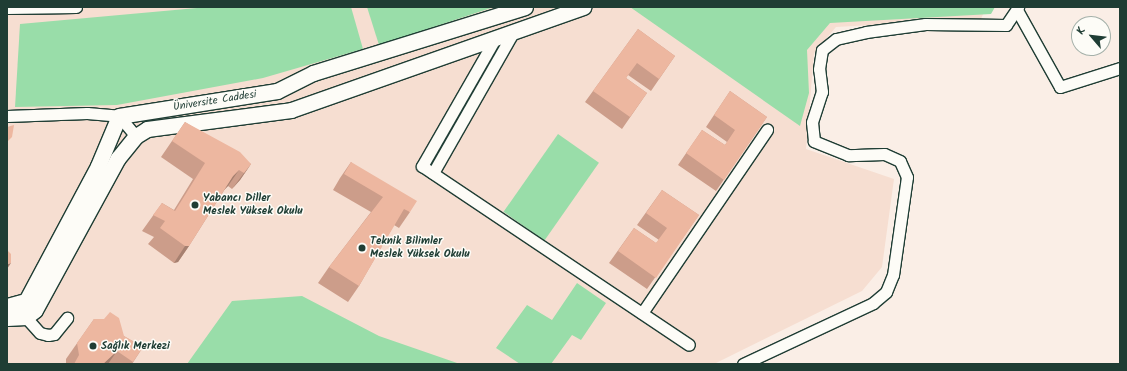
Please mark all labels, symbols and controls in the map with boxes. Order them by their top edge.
north arrow [1071,16,1111,56]
text: K [1072,24,1091,38]
street label: Üniversite Caddesi [172,88,258,114]
place label: Yabancı Diller Meslek Yüksek Okulu [203,192,303,218]
marker: Yabancı Diller Meslek Yüksek Okulu [190,200,200,210]
place label: Teknik Bilimler Meslek Yüksek Okulu [370,235,470,261]
marker: Teknik Bilimler Meslek Yüksek Okulu [357,243,367,253]
place label: Sağlık Merkezi [101,339,170,353]
marker: Sağlık Merkezi [88,341,98,351]

